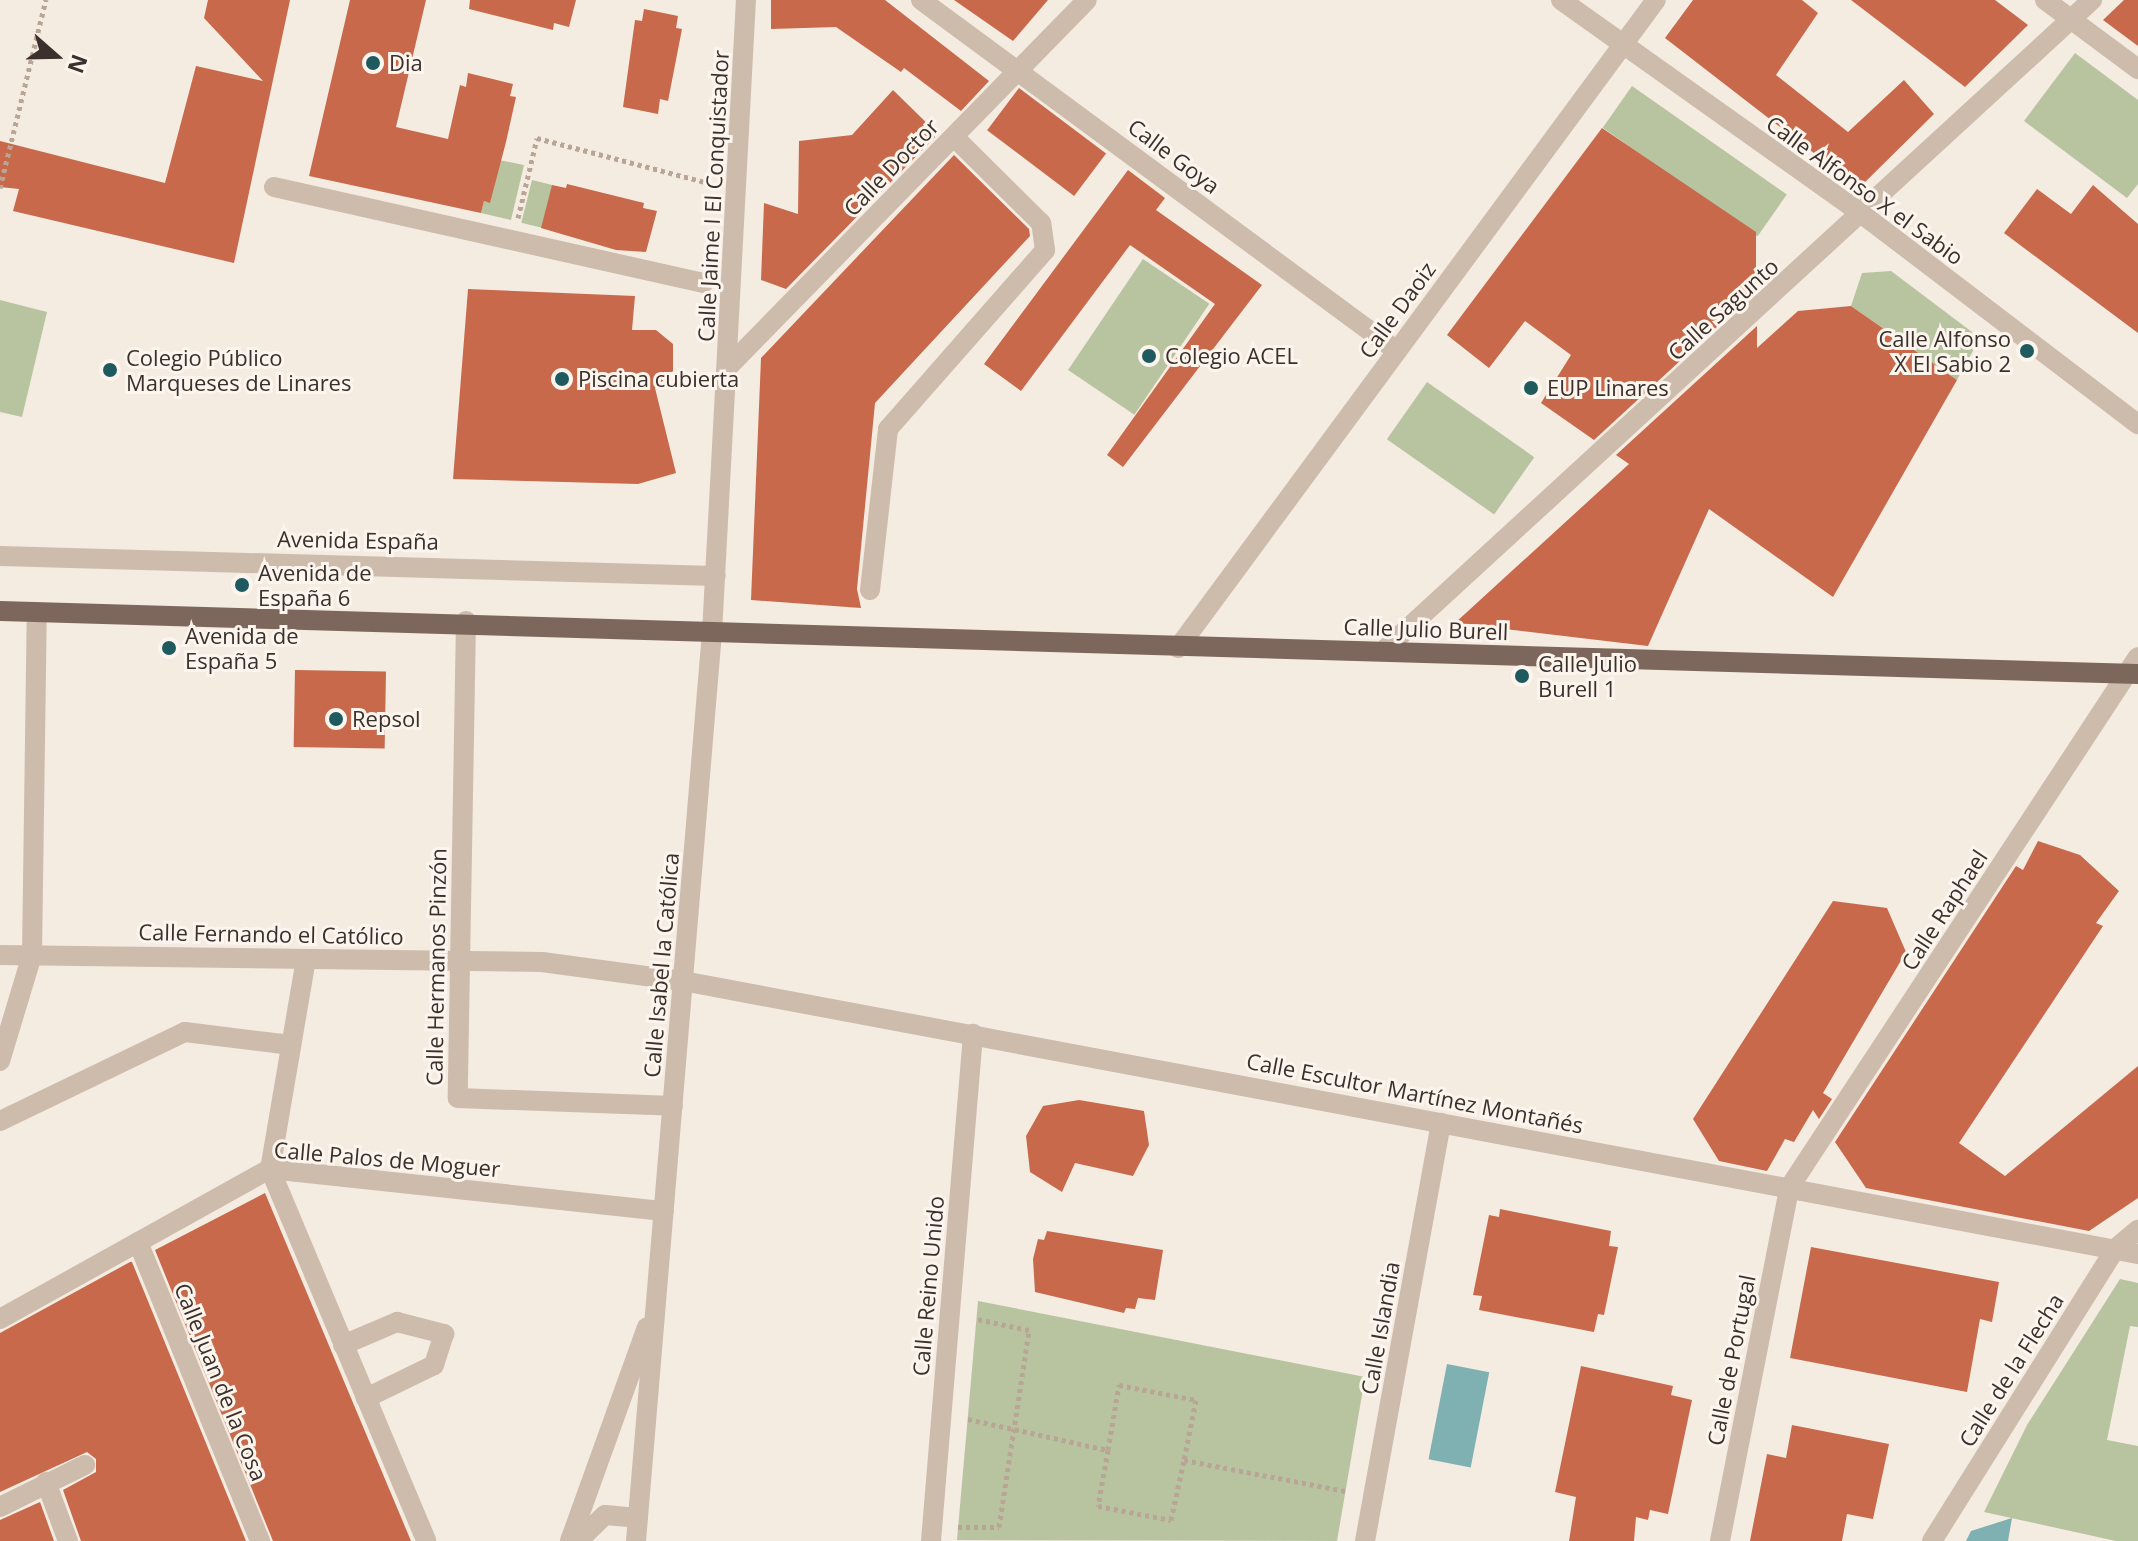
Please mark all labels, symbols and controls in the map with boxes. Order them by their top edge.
north arrow [16,16,96,96]
street label: Calle Jaime I El Conquistador [692,49,734,343]
place label: Dia [389,50,423,76]
text: N [61,51,96,78]
marker: Dia [364,54,382,72]
street label: Calle Alfonso X el Sabio [1761,110,1969,270]
street label: Calle Doctor [838,113,944,221]
street label: Calle Goya [1123,113,1225,199]
street label: Calle Sagunto [1662,253,1784,365]
street label: Calle Daoiz [1353,257,1441,363]
place label: Calle Alfonso X El Sabio 2 [1878,325,2011,376]
marker: Calle Alfonso X El Sabio 2 [2018,342,2036,360]
place label: Colegio ACEL [1165,343,1298,369]
place label: Colegio Público Marqueses de Linares [126,344,351,396]
marker: Colegio ACEL [1140,347,1158,365]
marker: Colegio Público Marqueses de Linares [101,361,119,379]
place label: Piscina cubierta [578,366,739,392]
marker: Piscina cubierta [553,370,571,388]
place label: EUP Linares [1547,375,1669,401]
marker: EUP Linares [1522,379,1540,397]
street label: Avenida España [277,525,439,555]
place label: Avenida de España 6 [258,559,372,610]
marker: Avenida de España 6 [233,576,251,594]
street label: Calle Julio Burell [1343,613,1509,645]
place label: Avenida de España 5 [185,622,299,674]
marker: Avenida de España 5 [160,639,178,657]
place label: Calle Julio Burell 1 [1538,650,1637,702]
marker: Calle Julio Burell 1 [1513,667,1531,685]
place label: Repsol [352,706,421,732]
marker: Repsol [327,710,345,728]
street label: Calle Raphael [1895,845,1993,975]
street label: Calle Hermanos Pinzón [421,848,451,1086]
street label: Calle Isabel la Católica [638,851,684,1079]
street label: Calle Fernando el Católico [138,918,404,950]
street label: Calle Escultor Martínez Montañés [1244,1047,1586,1139]
street label: Calle Palos de Moguer [273,1136,501,1182]
street label: Calle Reino Unido [907,1195,949,1377]
street label: Calle Islandia [1355,1260,1405,1396]
street label: Calle de Portugal [1702,1272,1760,1448]
street label: Calle Juan de la Cosa [169,1279,273,1485]
street label: Calle de la Flecha [1953,1288,2069,1452]

